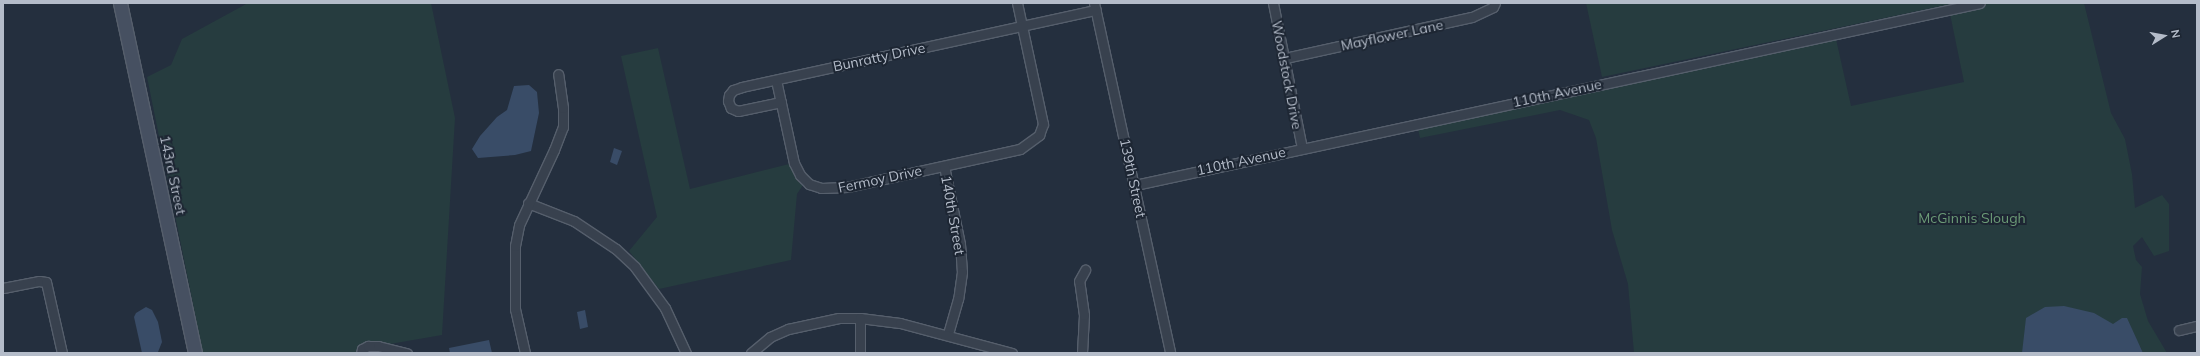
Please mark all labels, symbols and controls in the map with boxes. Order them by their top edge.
street label: Mayflower Lane [1339,16,1445,54]
north arrow [2144,16,2184,56]
street label: Woodstock Drive [1268,19,1306,131]
text: N [2168,28,2183,39]
street label: Bunratty Drive [831,39,927,75]
street label: 110th Avenue [1511,75,1603,111]
street label: 143rd Street [156,134,190,216]
street label: 139th Street [1116,137,1150,219]
street label: 110th Avenue [1195,143,1287,179]
street label: Fermoy Drive [836,162,924,196]
street label: 140th Street [938,174,968,256]
park label: McGinnis Slough [1918,210,2026,226]

